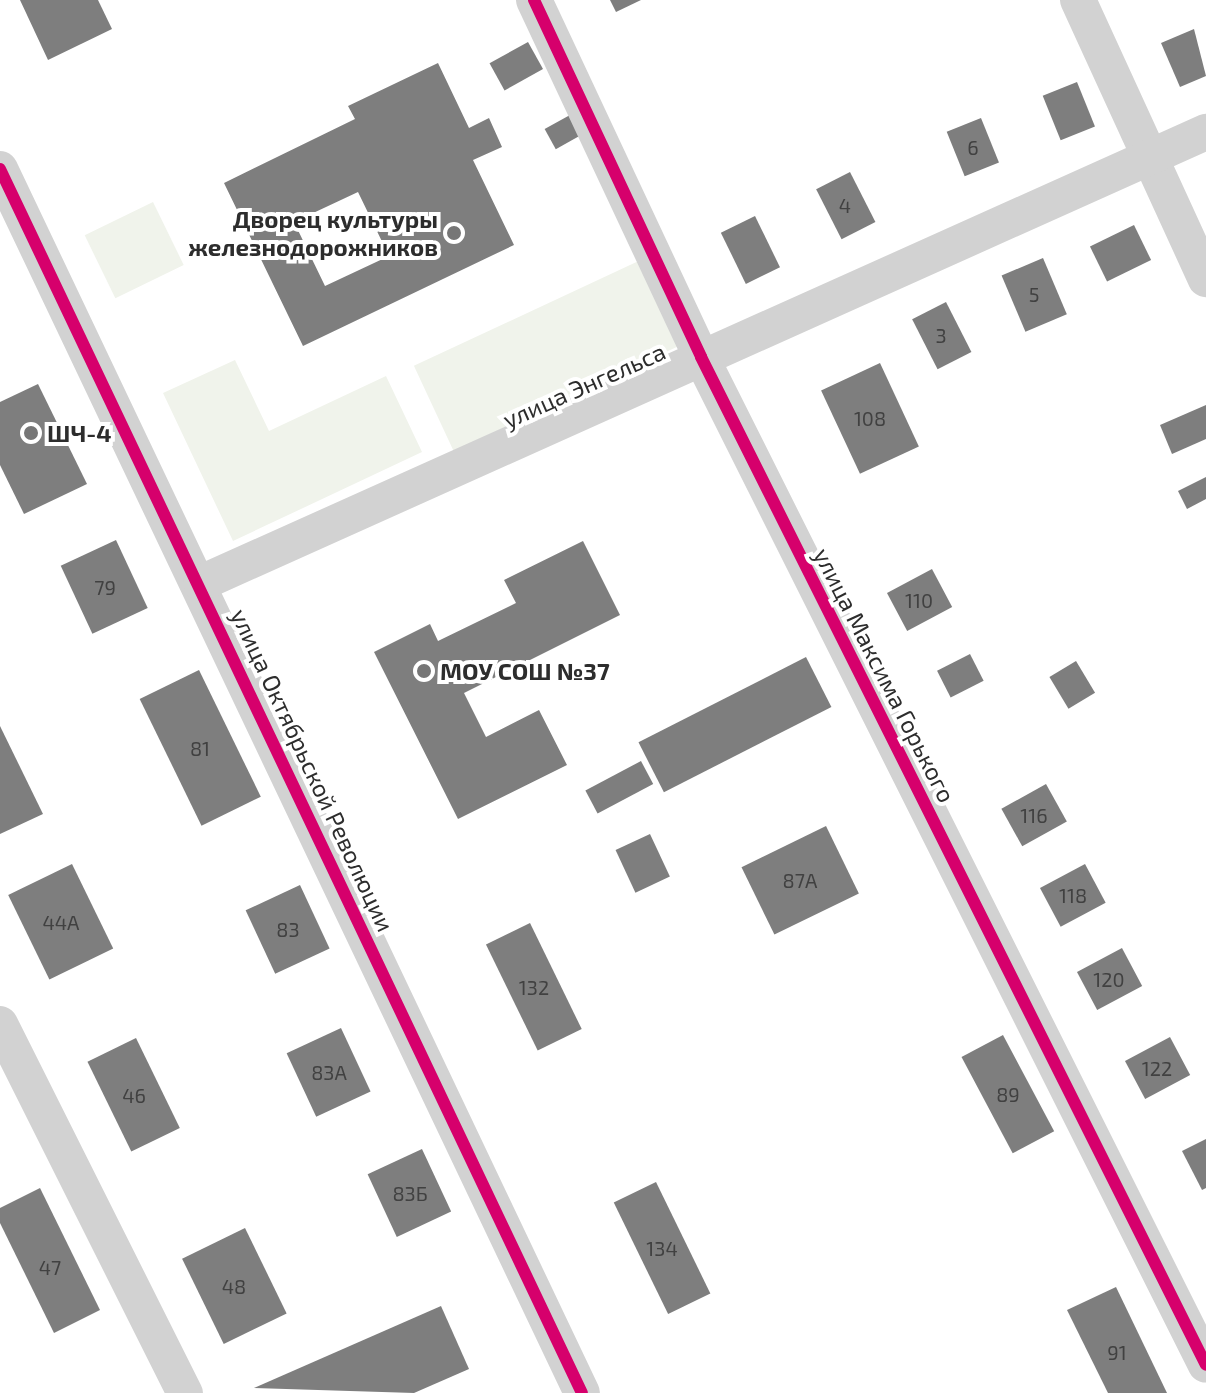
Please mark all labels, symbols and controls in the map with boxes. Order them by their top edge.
house number: 6 [967,135,979,159]
house number: 4 [839,193,851,217]
place label: Дворец культуры железнодорожников [188,205,438,261]
marker: Дворец культуры железнодорожников [445,224,463,242]
house number: 5 [1029,282,1039,306]
house number: 3 [935,323,947,347]
street label: улица Энгельса [498,336,670,434]
house number: 108 [854,406,886,430]
place label: ШЧ-4 [47,419,111,447]
marker: ШЧ-4 [22,424,40,442]
street label: улица Максима Горького [808,543,962,807]
house number: 79 [94,575,116,599]
house number: 110 [905,588,933,612]
street label: улица Октябрьской Революции [225,604,401,936]
place label: МОУ СОШ №37 [440,657,610,685]
marker: МОУ СОШ №37 [415,662,433,680]
house number: 81 [190,736,210,760]
house number: 116 [1020,803,1048,827]
house number: 87А [783,868,817,892]
house number: 118 [1059,883,1087,907]
house number: 44А [42,910,80,934]
house number: 83 [276,917,300,941]
house number: 120 [1093,967,1125,991]
house number: 132 [519,975,549,999]
house number: 122 [1142,1056,1172,1080]
house number: 83А [311,1060,347,1084]
house number: 89 [996,1082,1020,1106]
house number: 46 [122,1083,146,1107]
house number: 83Б [392,1181,428,1205]
house number: 134 [646,1236,678,1260]
house number: 47 [39,1255,61,1279]
house number: 48 [222,1274,246,1298]
house number: 91 [1107,1340,1127,1364]

